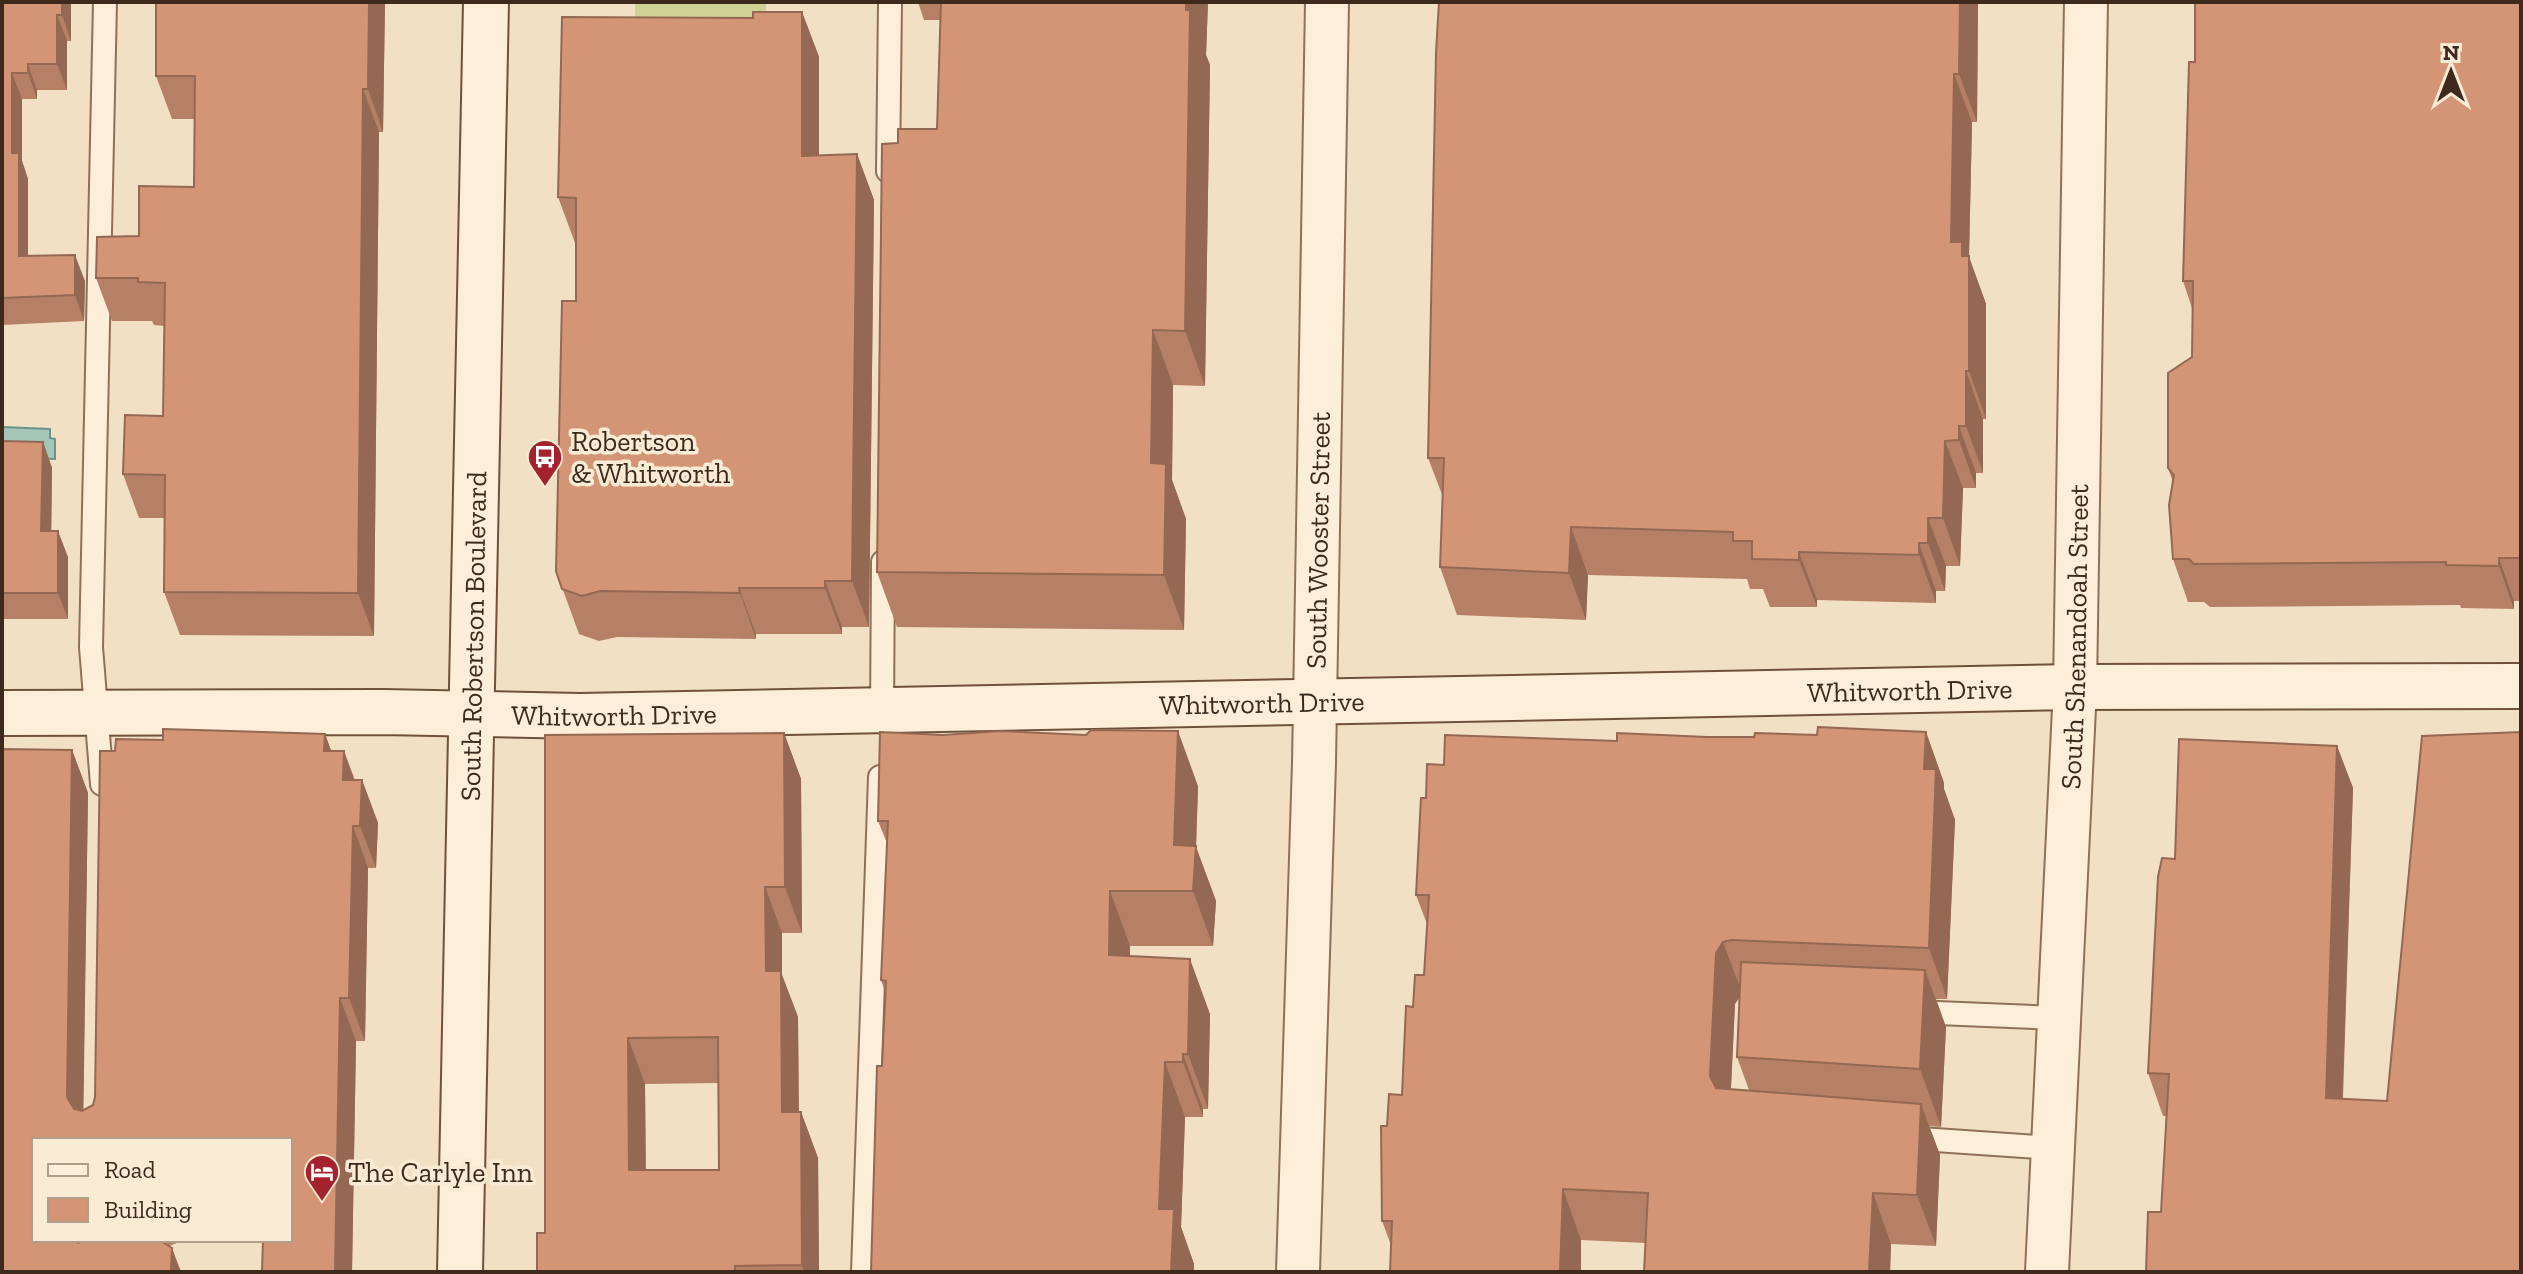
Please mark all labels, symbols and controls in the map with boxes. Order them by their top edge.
north arrow [2411,32,2491,112]
text: N [2443,39,2460,66]
street label: South Wooster Street [1299,411,1337,669]
place label: Robertson & Whitworth [571,425,731,490]
bus stop icon: Robertson & Whitworth [526,438,564,488]
street label: South Robertson Boulevard [453,471,493,801]
street label: South Shenandoah Street [2054,483,2095,790]
street label: Whitworth Drive [1807,672,2013,709]
street label: Whitworth Drive [1159,684,1365,721]
street label: Whitworth Drive [511,697,717,733]
legend [32,1138,292,1242]
hotel icon: The Carlyle Inn [303,1153,341,1203]
text: Road [104,1155,156,1184]
place label: The Carlyle Inn [348,1156,533,1189]
text: Building [104,1195,192,1224]

